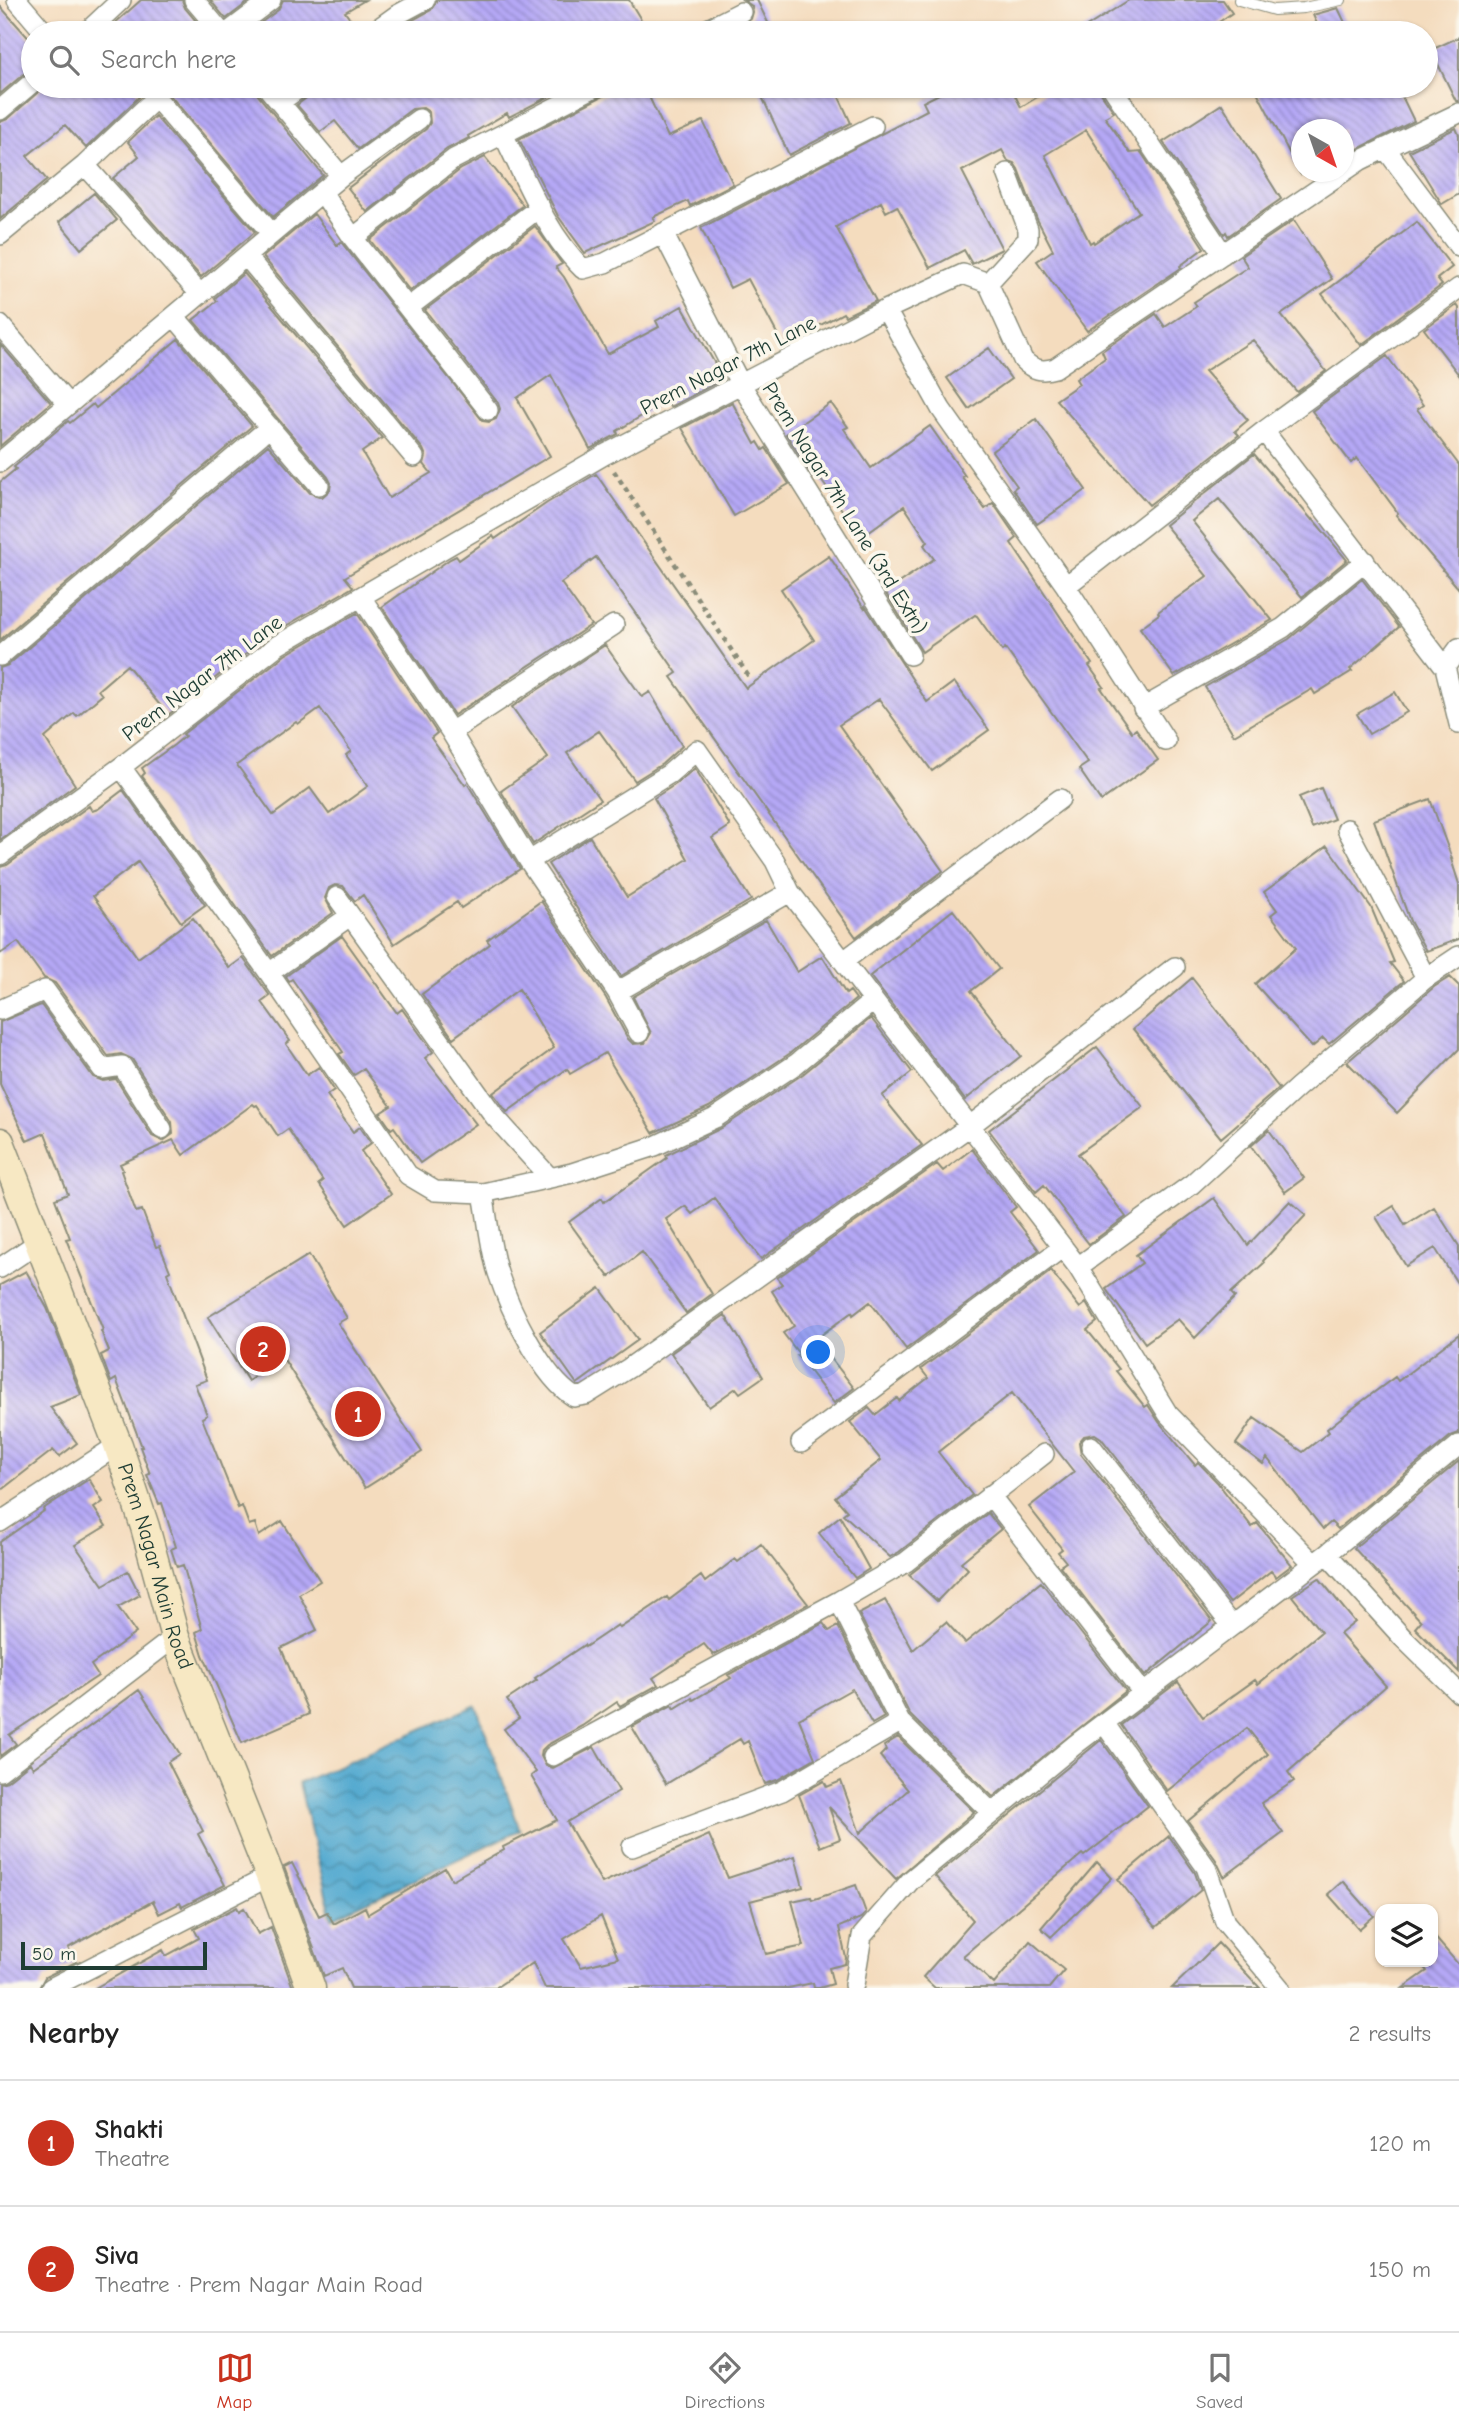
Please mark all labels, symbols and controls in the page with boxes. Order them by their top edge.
search box [21,21,1438,98]
icon: search [45,41,83,79]
text: Search here [101,45,236,75]
north arrow [1291,119,1354,182]
street label: Prem Nagar 7th Lane [636,310,820,420]
street label: Prem Nagar 7th Lane (3rd Extn) [757,378,933,638]
street label: Prem Nagar 7th Lane [117,610,287,746]
pin: 2 [240,1323,286,1375]
your location [801,1335,835,1369]
pin: 1 [335,1388,381,1440]
street label: Prem Nagar Main Road [113,1460,199,1672]
map controls [1375,1904,1438,1967]
button: layers [1375,1904,1438,1967]
scale bar [21,1939,206,1971]
text: 50 m [32,1943,76,1965]
text: Nearby [28,2016,119,2051]
text: 2 results [1349,2020,1431,2047]
text: Shakti [95,2115,164,2145]
text: 1 [46,2130,56,2157]
text: 120 m [1369,2130,1431,2157]
text: Theatre [95,2145,170,2172]
text: Siva [95,2241,139,2271]
text: 2 [45,2256,57,2283]
text: 150 m [1369,2256,1431,2283]
text: Theatre · Prem Nagar Main Road [95,2271,423,2298]
tab: Map [216,2349,254,2413]
tab: Directions [685,2349,765,2413]
tab: Saved [1196,2349,1243,2413]

